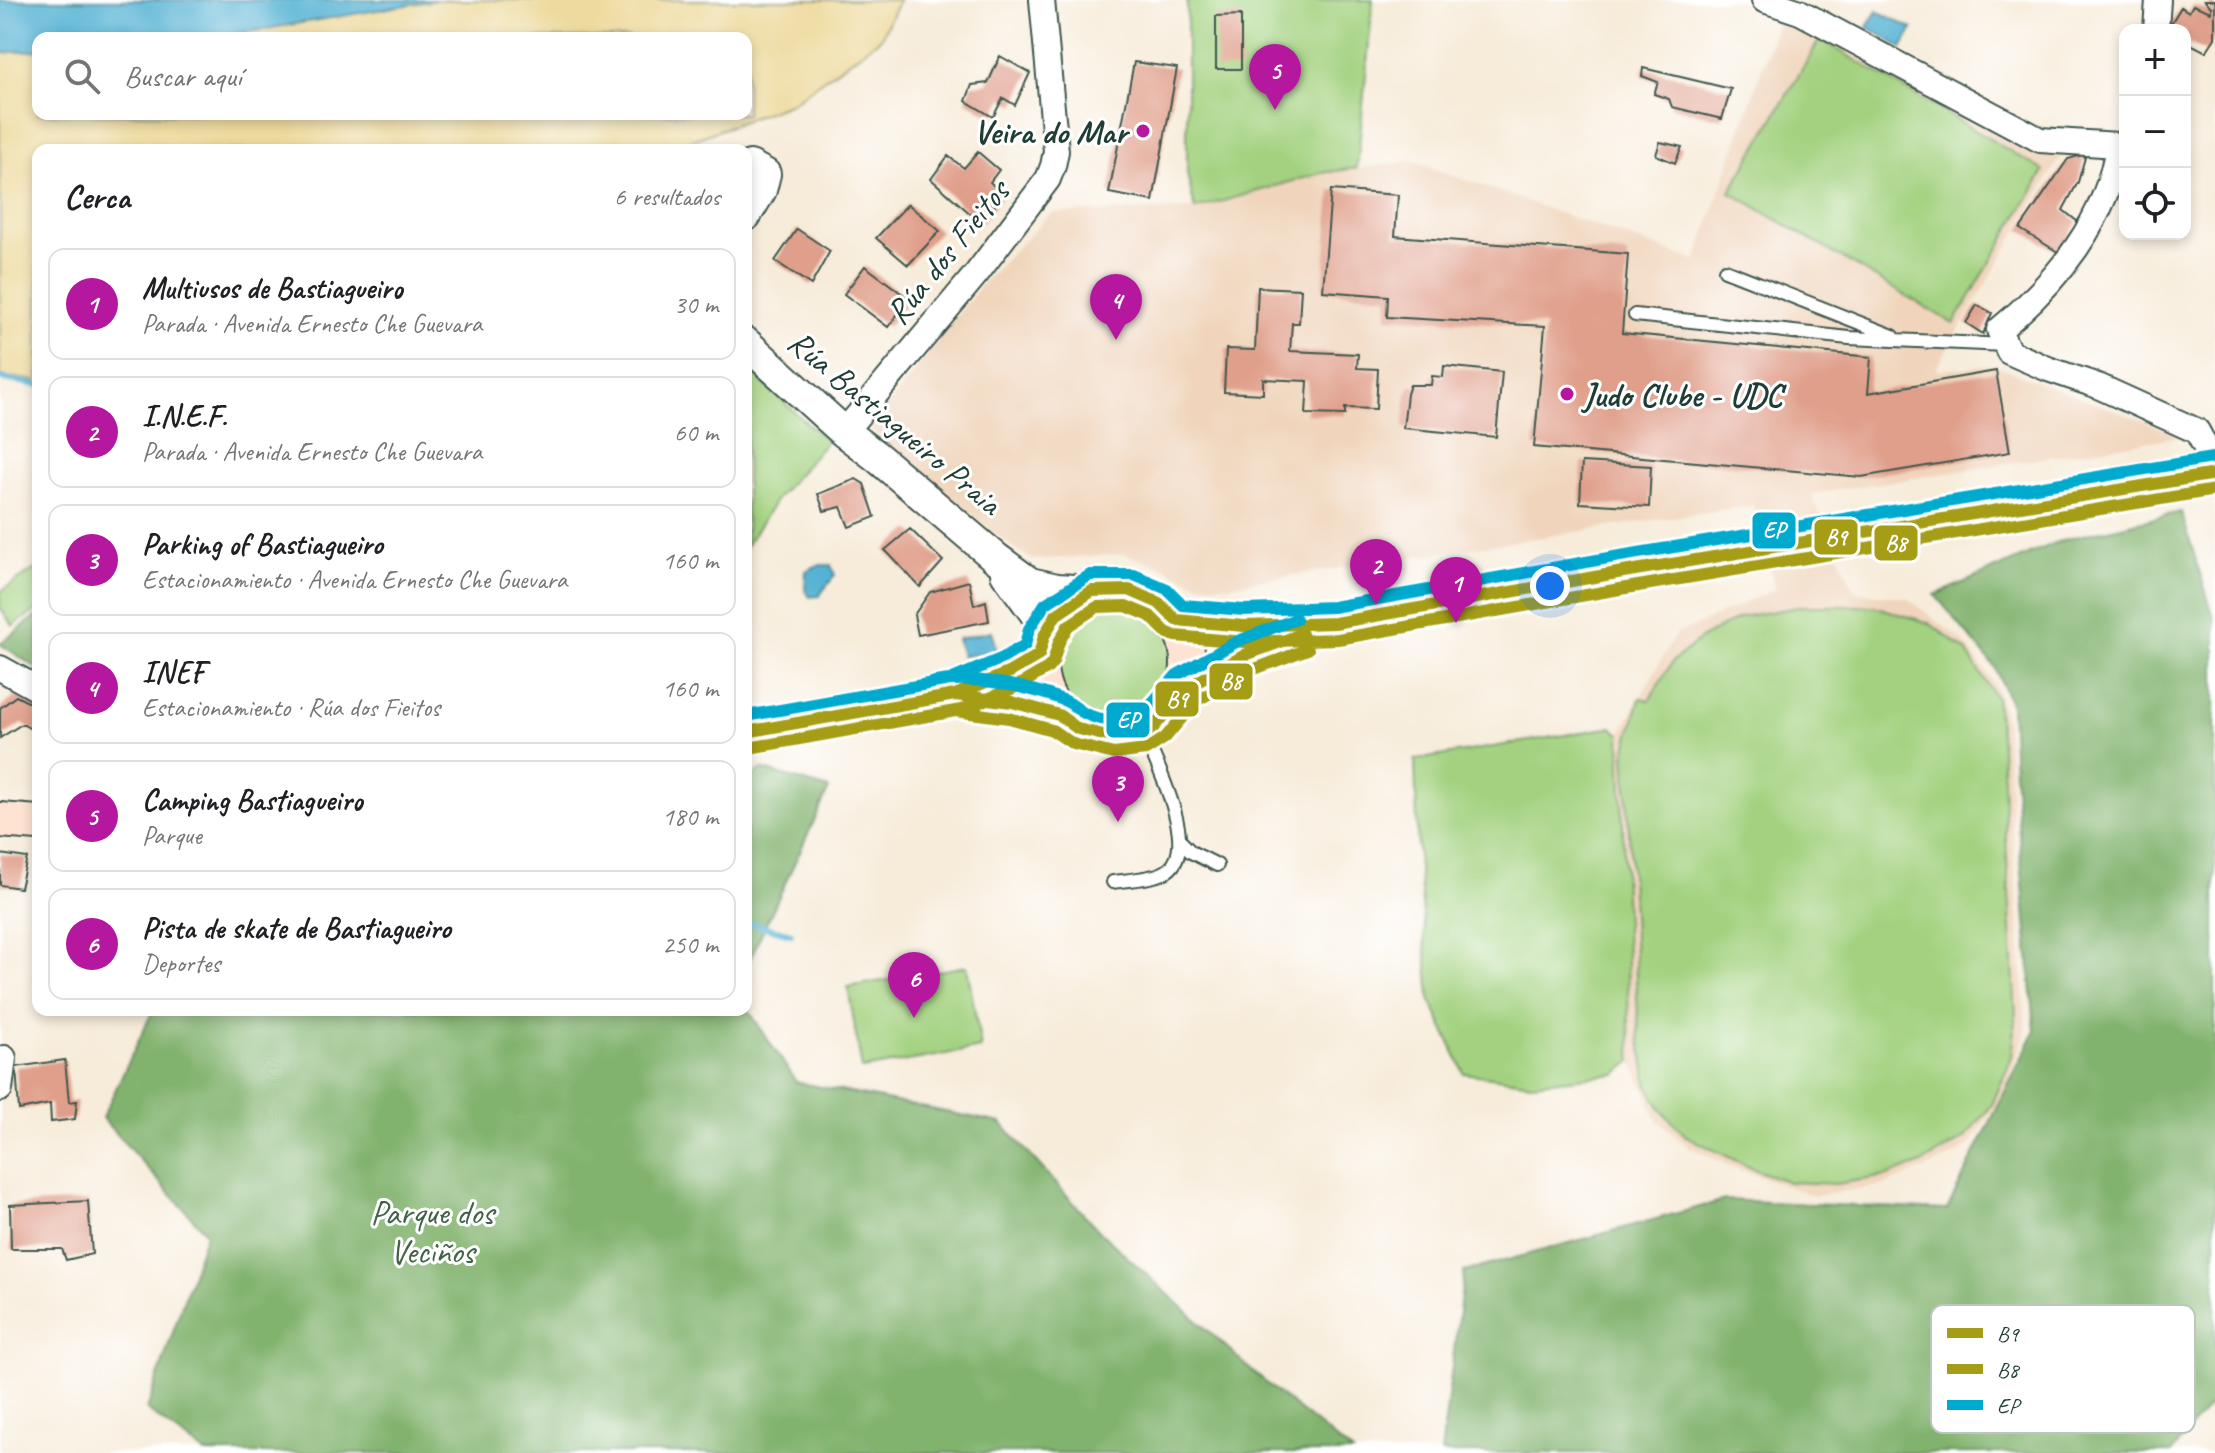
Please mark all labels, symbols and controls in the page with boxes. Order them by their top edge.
map controls [2119,24,2191,240]
button: + [2119,24,2191,96]
search box [32,32,752,120]
pin: 5 [1249,44,1301,110]
icon: search [60,54,104,98]
text: Buscar aquí [124,57,242,95]
button: − [2119,96,2191,168]
place label: Veira do Mar [973,110,1131,153]
marker: Veira do Mar [1134,122,1152,140]
button: locate [2119,168,2191,240]
street label: Rúa dos Fieitos [876,169,1020,333]
text: Cerca [64,175,130,218]
text: 6 resultados [614,180,720,213]
text: Multiusos de Bastiagueiro [142,269,402,307]
pin: 4 [1090,274,1142,340]
text: 1 [86,288,98,321]
text: 30 m [674,288,718,321]
text: Parada · Avenida Ernesto Che Guevara [142,307,482,340]
street label: Rúa Bastiagueiro Praia [779,320,1012,525]
place label: Judo Clube - UDC [1581,373,1787,416]
marker: Judo Clube - UDC [1558,385,1576,403]
text: I.N.E.F. [142,397,227,435]
text: 2 [86,416,98,449]
text: 60 m [674,416,718,449]
text: Parada · Avenida Ernesto Che Guevara [142,435,482,468]
line badge: EP [1751,511,1797,550]
text: EP [1763,517,1789,545]
line badge: B9 [1813,518,1859,556]
text: B9 [1825,524,1849,552]
line badge: B8 [1873,524,1919,562]
text: Parking of Bastiagueiro [142,525,383,563]
text: B8 [1885,530,1910,558]
pin: 2 [1350,539,1402,605]
text: 3 [86,544,98,577]
text: 160 m [662,544,718,577]
pin: 1 [1430,557,1482,623]
text: Estacionamiento · Avenida Ernesto Che Guevara [142,563,567,596]
your location [1530,566,1570,606]
text: INEF [142,653,204,691]
line badge: B8 [1208,662,1254,701]
text: B8 [1220,668,1245,696]
text: 4 [86,672,98,705]
text: 160 m [662,672,718,705]
line badge: B9 [1154,680,1200,718]
text: B9 [1166,686,1190,714]
text: Estacionamiento · Rúa dos Fieitos [142,691,440,724]
line badge: EP [1105,701,1151,739]
text: EP [1117,707,1143,735]
pin: 3 [1092,756,1144,822]
text: Camping Bastiagueiro [142,781,362,819]
text: 5 [86,800,98,833]
text: 180 m [662,800,718,833]
text: Parque [142,819,202,852]
text: Pista de skate de Bastiagueiro [142,909,451,947]
text: 6 [86,928,98,961]
text: 250 m [662,928,718,961]
text: Deportes [142,947,220,980]
pin: 6 [888,952,940,1018]
park label: Parque dos Veciños [370,1191,497,1273]
legend [1931,1305,2195,1433]
text: B9 [1997,1320,2020,1348]
text: B8 [1997,1356,2020,1384]
text: EP [1997,1392,2022,1420]

